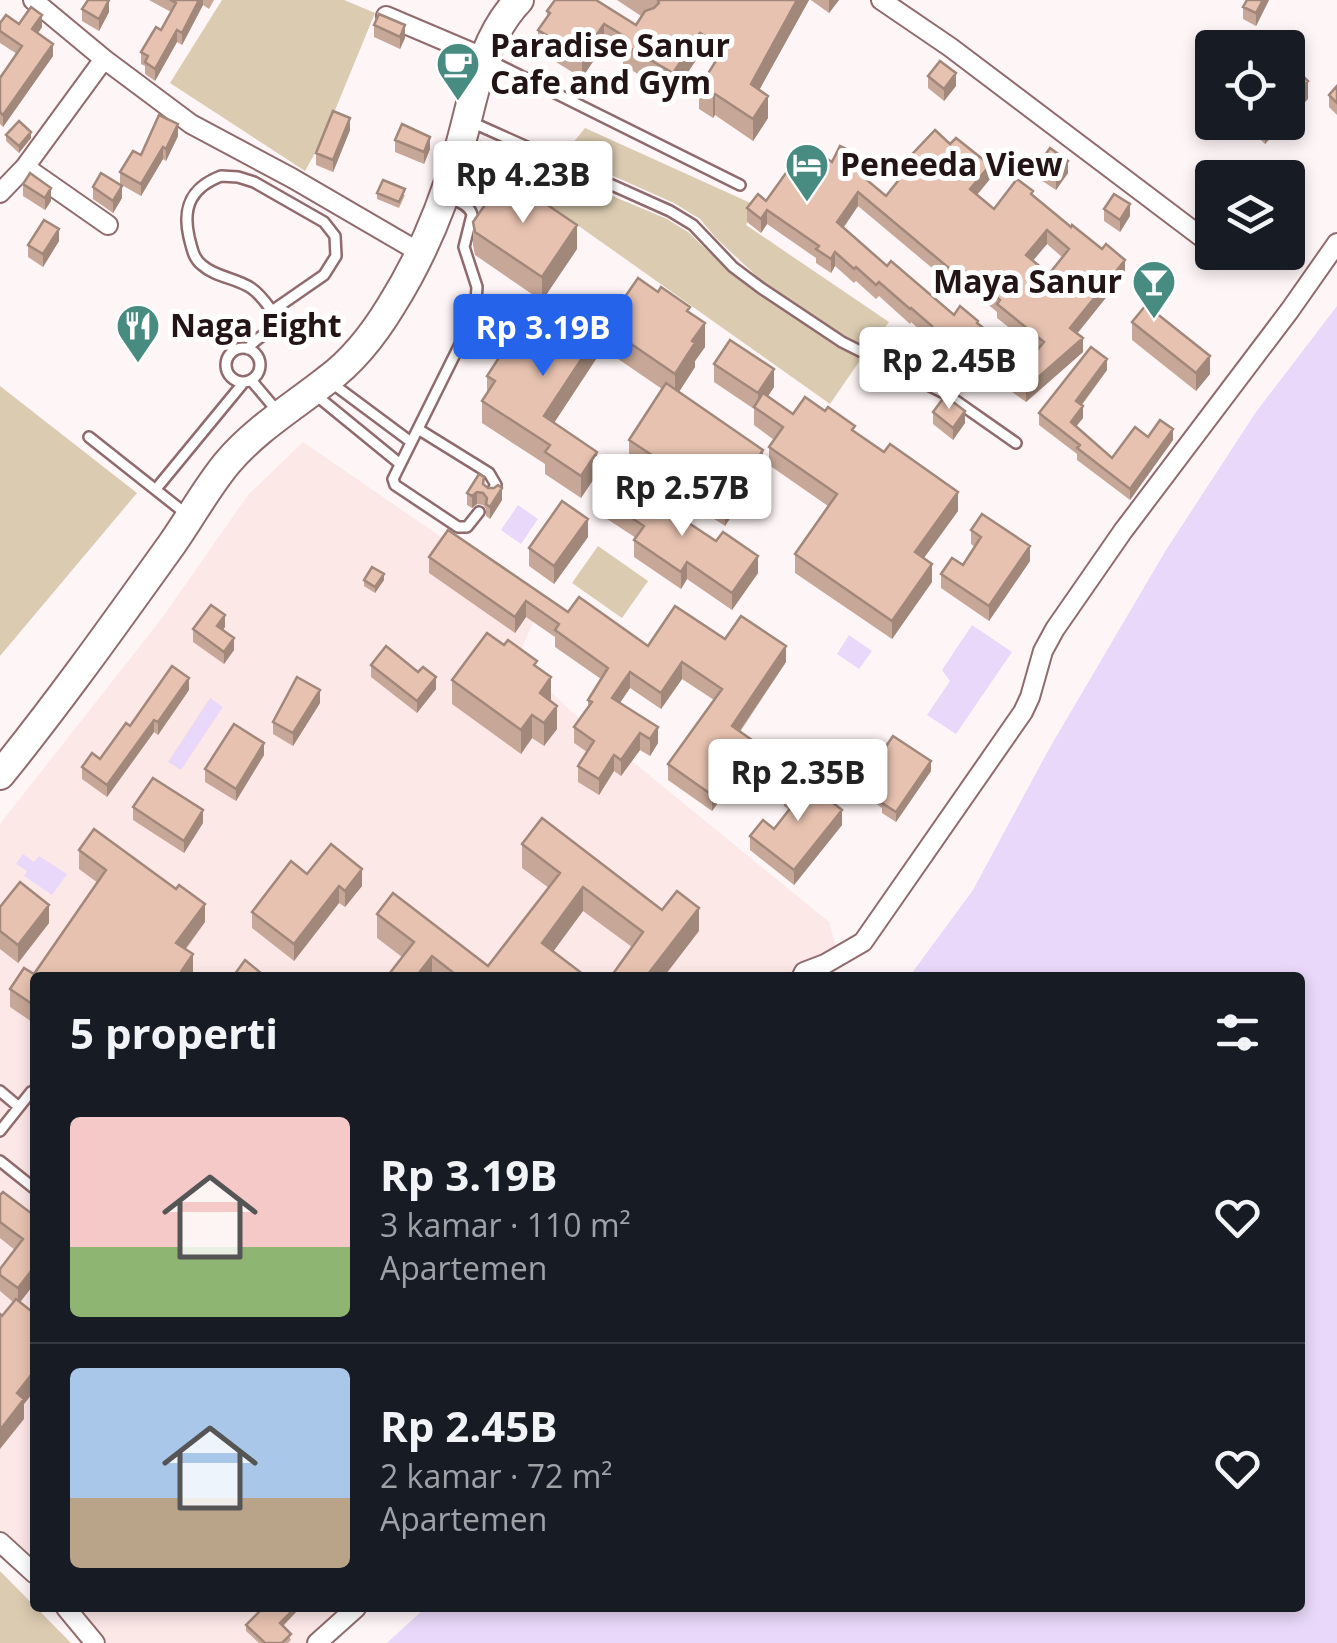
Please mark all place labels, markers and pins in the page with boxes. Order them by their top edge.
place label: Paradise Sanur Cafe and Gym [490,23,730,103]
cafe icon: Paradise Sanur Cafe and Gym [435,41,481,102]
pin: Rp 4.23B [420,141,626,226]
hotel icon: Peneeda View [784,142,830,203]
place label: Peneeda View [840,142,1063,185]
place label: Maya Sanur [933,259,1122,302]
bar icon: Maya Sanur [1131,259,1177,320]
pin: Rp 3.19B [440,294,646,379]
restaurant icon: Naga Eight [115,303,161,364]
place label: Naga Eight [170,303,342,346]
pin: Rp 2.45B [846,327,1052,412]
pin: Rp 2.57B [579,454,785,539]
pin: Rp 2.35B [695,739,901,824]

